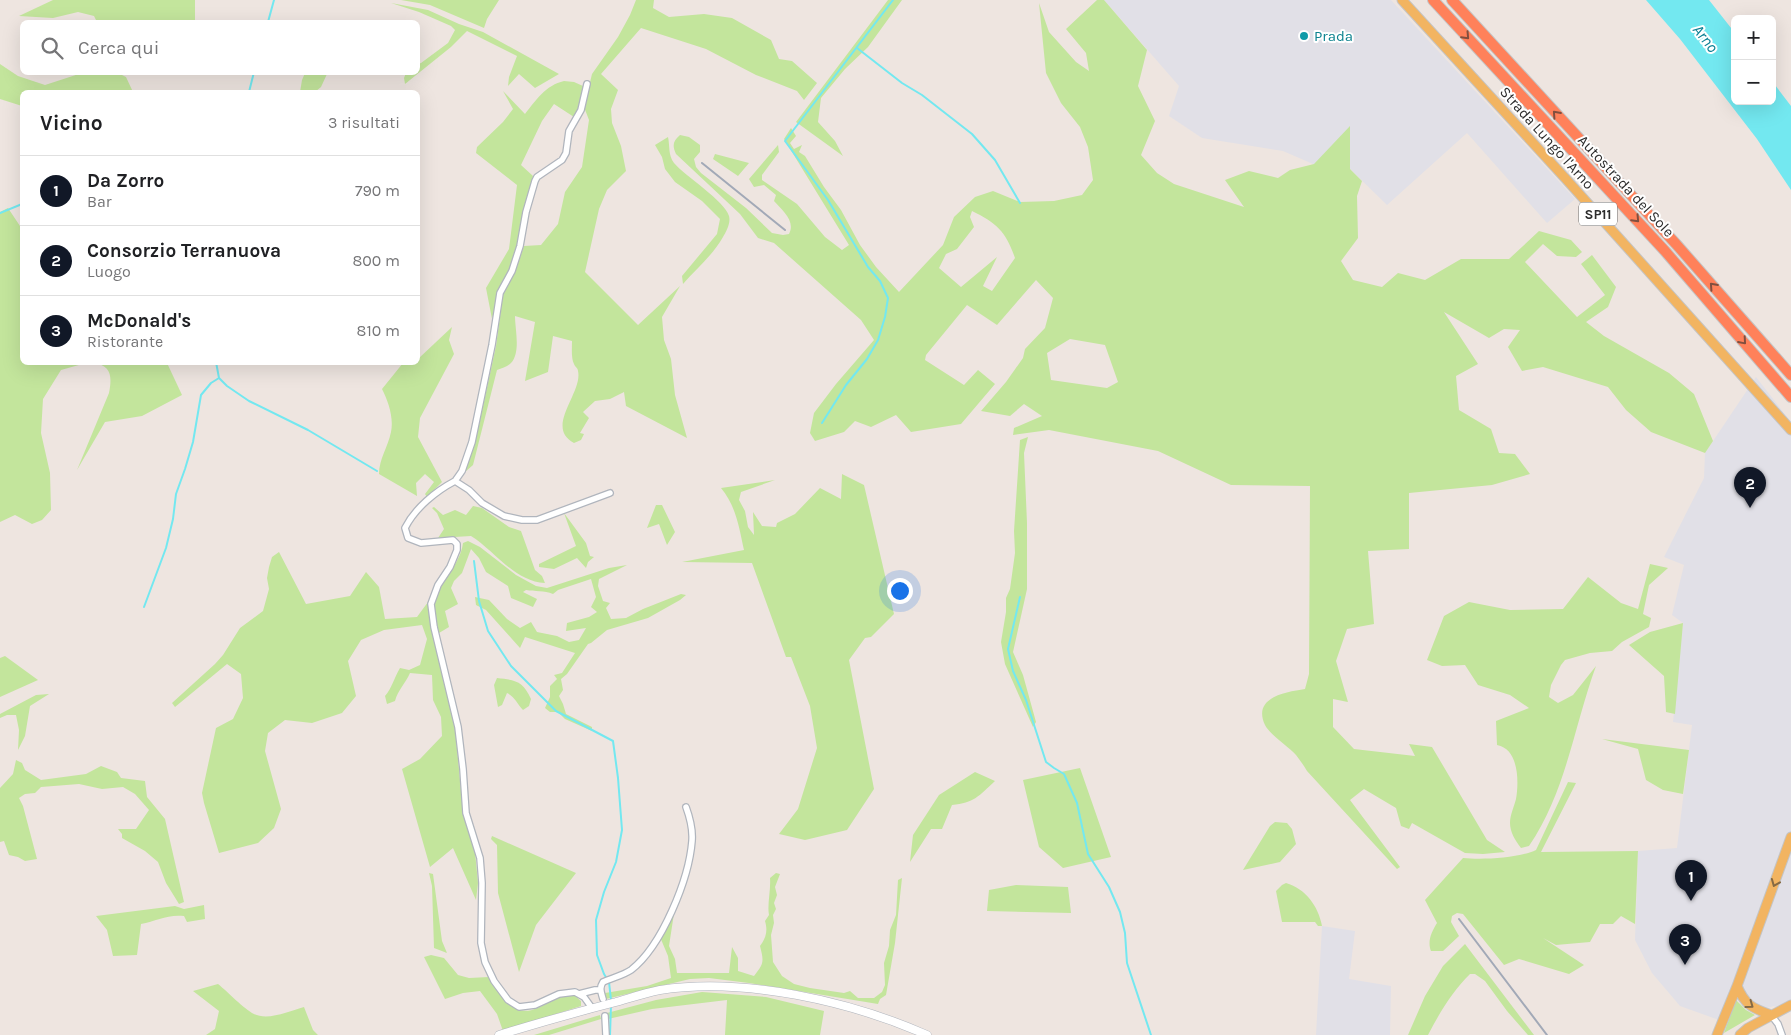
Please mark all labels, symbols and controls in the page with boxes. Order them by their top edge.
map controls [1731,15,1776,105]
button: + [1731,15,1776,60]
search box [20,20,420,75]
water label: Arno [1689,21,1723,56]
place label: Prada [1314,27,1353,45]
marker: Prada [1298,30,1310,42]
one-way arrow [1460,30,1469,39]
icon: search [38,34,66,62]
text: Cerca qui [78,37,159,59]
button: − [1731,60,1776,105]
street label: Strada Lungo l'Arno [1496,83,1598,193]
one-way arrow [1553,110,1562,119]
text: Vicino [40,111,103,135]
text: 3 risultati [328,113,400,132]
street label: Autostrada del Sole [1574,131,1678,241]
text: Da Zorro [87,170,164,192]
text: 1 [53,181,59,200]
text: 790 m [355,181,400,200]
text: Bar [87,192,112,211]
road number: SP11 [1579,202,1617,225]
one-way arrow [1630,214,1639,223]
text: Consorzio Terranuova [87,240,281,262]
text: 2 [51,251,61,270]
text: 800 m [352,251,400,270]
text: Luogo [87,262,131,281]
one-way arrow [1710,282,1719,291]
text: McDonald's [87,310,191,332]
text: 3 [51,321,61,340]
text: 810 m [357,321,400,340]
text: Ristorante [87,332,163,351]
one-way arrow [1738,336,1747,345]
pin: 2 [1734,467,1766,508]
your location [887,578,913,604]
pin: 1 [1675,860,1707,901]
one-way arrow [1771,879,1781,887]
pin: 3 [1669,924,1701,965]
one-way arrow [1744,999,1754,1008]

